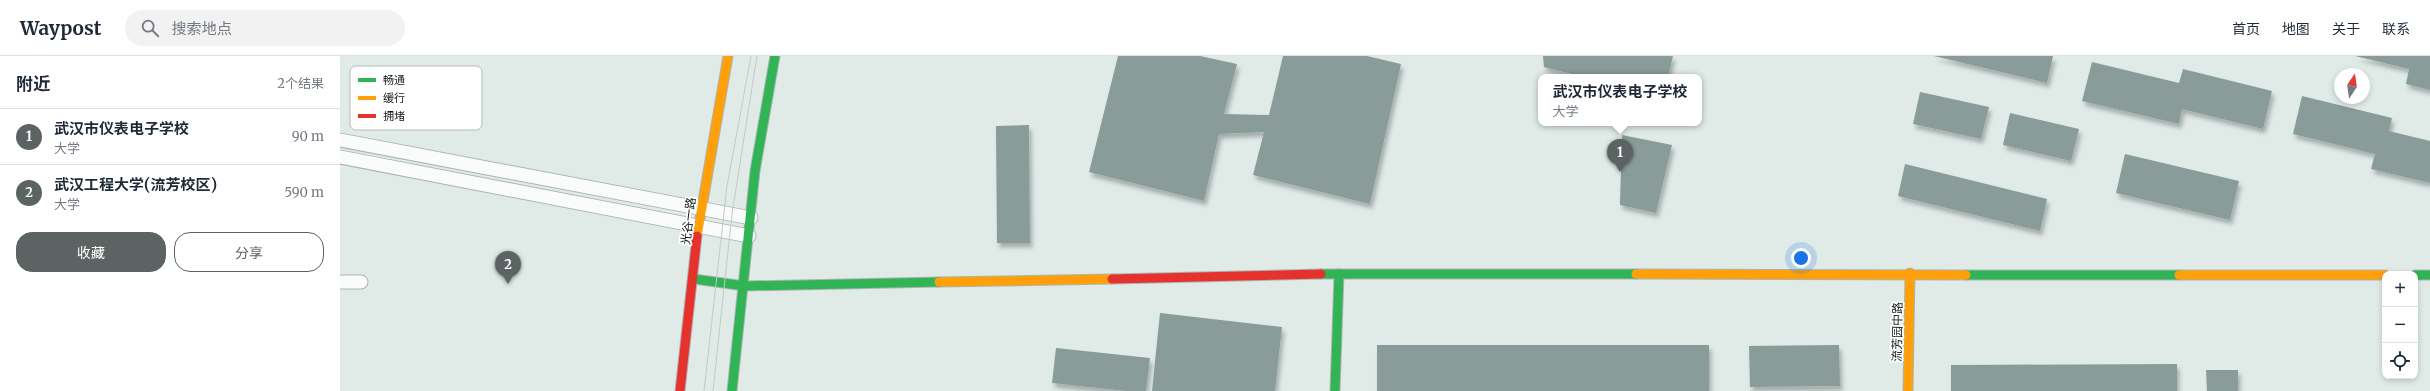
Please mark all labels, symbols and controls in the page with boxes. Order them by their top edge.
search box [125,10,405,46]
text: Waypost [20,16,101,40]
icon: search [139,17,161,39]
text: 搜索地点 [171,19,231,38]
text: 首页 [2232,20,2260,38]
text: 地图 [2282,20,2310,38]
text: 关于 [2332,20,2360,38]
text: 联系 [2382,20,2410,38]
legend [350,66,482,130]
north arrow [2334,68,2370,104]
text: 附近 [16,73,50,95]
text: 畅通 [383,73,405,87]
popup [1538,74,1702,126]
text: 2个结果 [277,75,324,92]
text: 武汉市仪表电子学校 [1552,82,1688,101]
text: 缓行 [383,91,405,105]
text: 大学 [1552,103,1579,120]
text: 拥堵 [383,109,405,123]
text: 武汉市仪表电子学校 [54,119,189,138]
text: 1 [26,128,32,145]
text: 90 m [292,128,324,145]
pin: 1 [1607,139,1633,172]
text: 大学 [54,140,80,157]
text: 武汉工程大学(流芳校区) [54,175,217,194]
text: 2 [25,184,33,201]
text: 590 m [285,184,324,201]
text: 大学 [54,196,80,213]
street label: 光谷一路 [678,196,698,246]
button: 收藏 [16,232,166,272]
button: 分享 [174,232,324,272]
your location [1791,248,1811,268]
pin: 2 [495,251,521,284]
map controls [2382,271,2418,379]
button: + [2382,271,2418,307]
street label: 流芳园中路 [1889,302,1905,362]
button: − [2382,307,2418,343]
button: locate [2382,343,2418,379]

